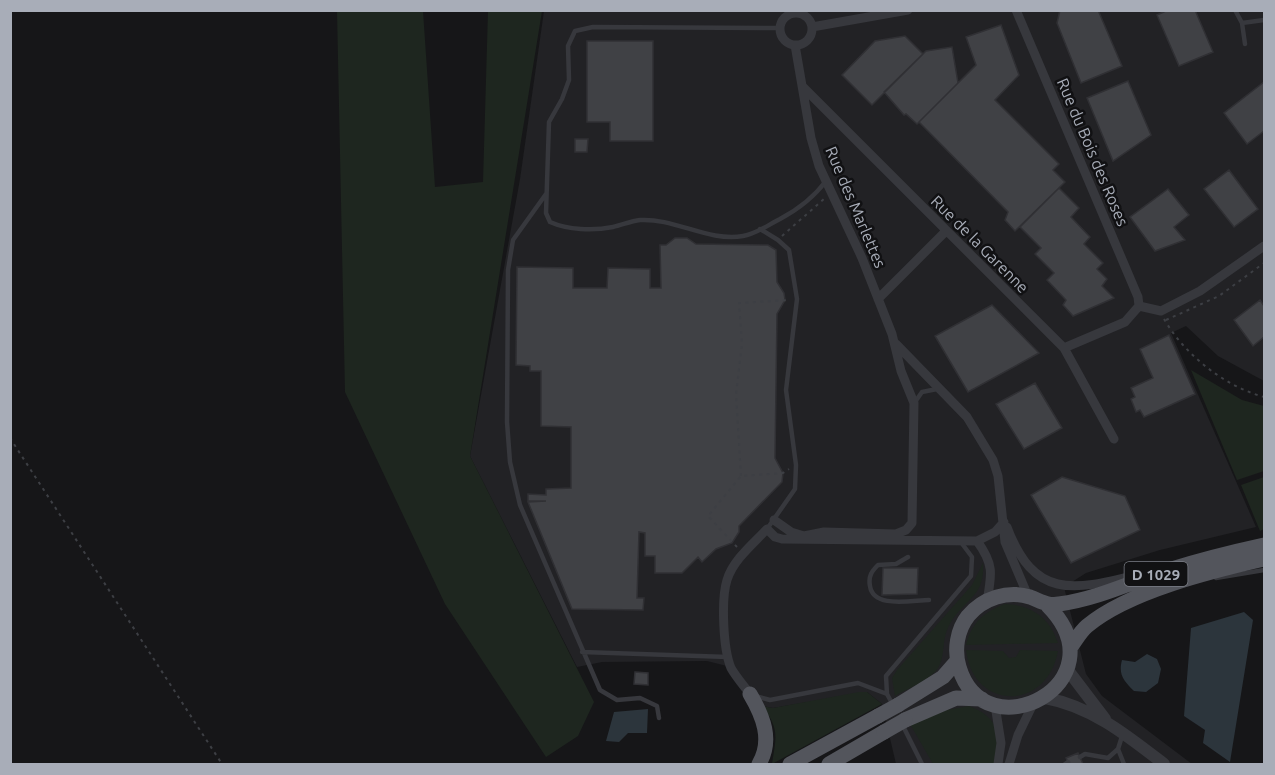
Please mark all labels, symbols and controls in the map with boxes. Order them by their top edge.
street label: Rue du Bois des Roses [1054,75,1132,229]
street label: Rue des Marlettes [822,144,890,270]
street label: Rue de la Garenne [928,192,1032,296]
road number: D 1029 [1124,562,1188,586]

